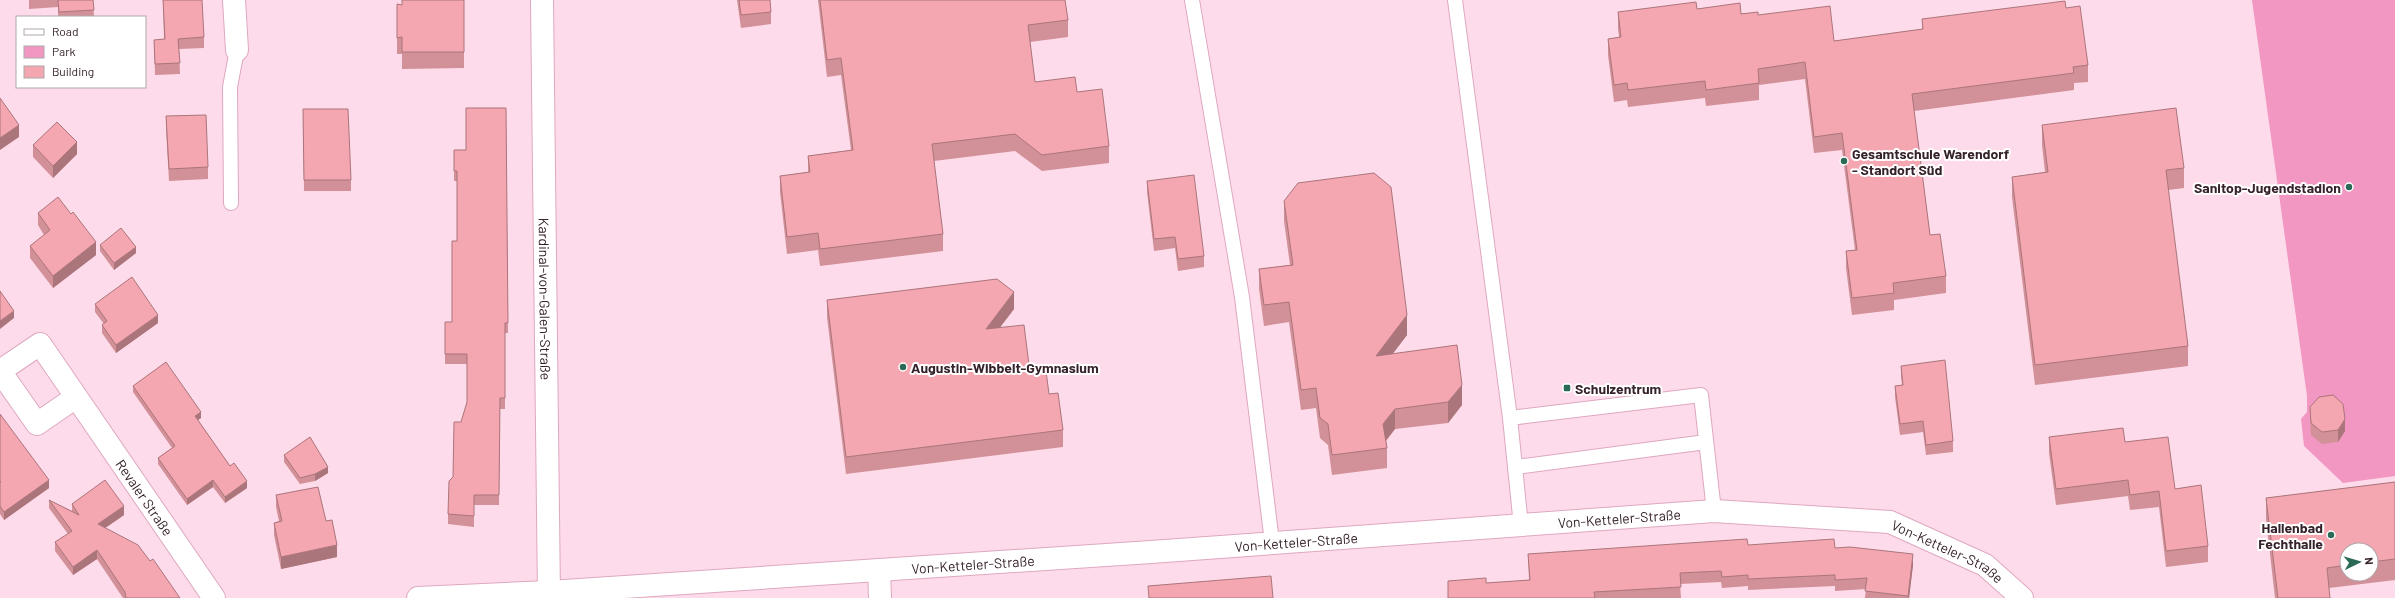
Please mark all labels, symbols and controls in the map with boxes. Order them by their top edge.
legend [16,16,146,88]
text: Road [52,24,79,38]
text: Park [52,44,76,58]
text: Building [52,64,94,78]
place label: Gesamtschule Warendorf - Standort Süd [1852,145,2009,178]
marker: Gesamtschule Warendorf - Standort Süd [1839,156,1849,166]
place label: Sanitop-Jugendstadion [2194,179,2341,196]
marker: Sanitop-Jugendstadion [2344,182,2354,192]
street label: Kardinal-von-Galen-Straße [536,218,555,380]
place label: Augustin-Wibbelt-Gymnasium [911,359,1099,376]
marker: Augustin-Wibbelt-Gymnasium [898,362,908,372]
place label: Schulzentrum [1575,380,1662,397]
marker: Schulzentrum [1562,383,1572,393]
street label: Revaler Straße [113,456,177,539]
street label: Von-Ketteler-Straße [1557,505,1681,531]
street label: Von-Ketteler-Straße [1889,515,2007,586]
place label: Hallenbad Fechthalle [2258,519,2323,552]
street label: Von-Ketteler-Straße [1234,528,1358,554]
marker: Hallenbad Fechthalle [2326,530,2336,540]
north arrow [2339,542,2379,582]
street label: Von-Ketteler-Straße [911,551,1035,576]
text: N [2363,557,2376,565]

